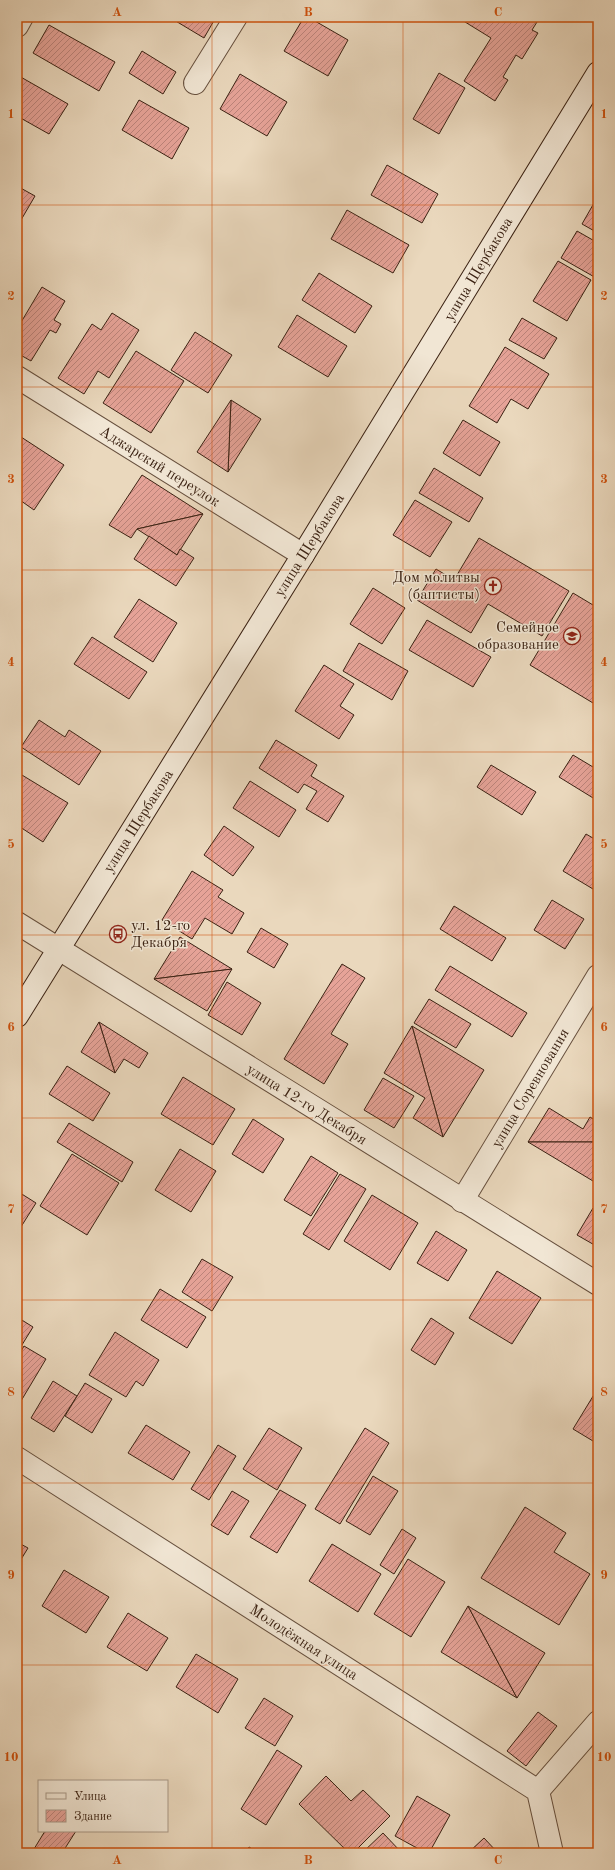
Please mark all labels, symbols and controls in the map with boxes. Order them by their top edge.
text: A [112,6,122,19]
text: B [303,6,313,19]
text: C [494,6,502,19]
text: 1 [7,108,15,121]
text: 1 [600,108,608,121]
street label: улица Щербакова [442,215,517,324]
text: 2 [7,290,15,303]
text: 2 [600,290,608,303]
street label: Аджарский переулок [96,424,222,511]
text: 3 [7,473,15,486]
text: 3 [600,473,608,486]
street label: улица Щербакова [273,491,348,600]
place label: Дом молитвы (баптисты) [393,571,480,603]
church icon: Дом молитвы (баптисты) [483,576,503,596]
place label: Семейное образование [477,621,559,653]
school or university icon: Семейное образование [562,626,582,646]
text: 4 [7,656,15,669]
text: 4 [600,656,608,669]
street label: улица Щербакова [102,767,177,876]
text: 5 [7,838,15,851]
text: 5 [600,838,608,851]
place label: ул. 12-го Декабря [131,919,190,951]
bus stop icon: ул. 12-го Декабря [108,924,128,944]
text: 6 [7,1021,15,1034]
text: 6 [600,1021,608,1034]
street label: улица Соревнования [490,1026,573,1151]
street label: улица 12-го Декабря [243,1062,369,1149]
text: 7 [7,1203,15,1216]
text: 7 [600,1203,608,1216]
text: 8 [7,1386,15,1399]
text: 8 [600,1386,608,1399]
text: 9 [7,1569,15,1582]
text: 9 [600,1569,608,1582]
street label: Молодёжная улица [246,1603,360,1684]
text: 10 [3,1751,19,1764]
text: 10 [596,1751,612,1764]
legend [38,1780,168,1832]
text: Улица [74,1791,107,1803]
text: Здание [74,1811,112,1823]
text: A [112,1854,122,1867]
text: B [303,1854,313,1867]
text: C [494,1854,502,1867]

